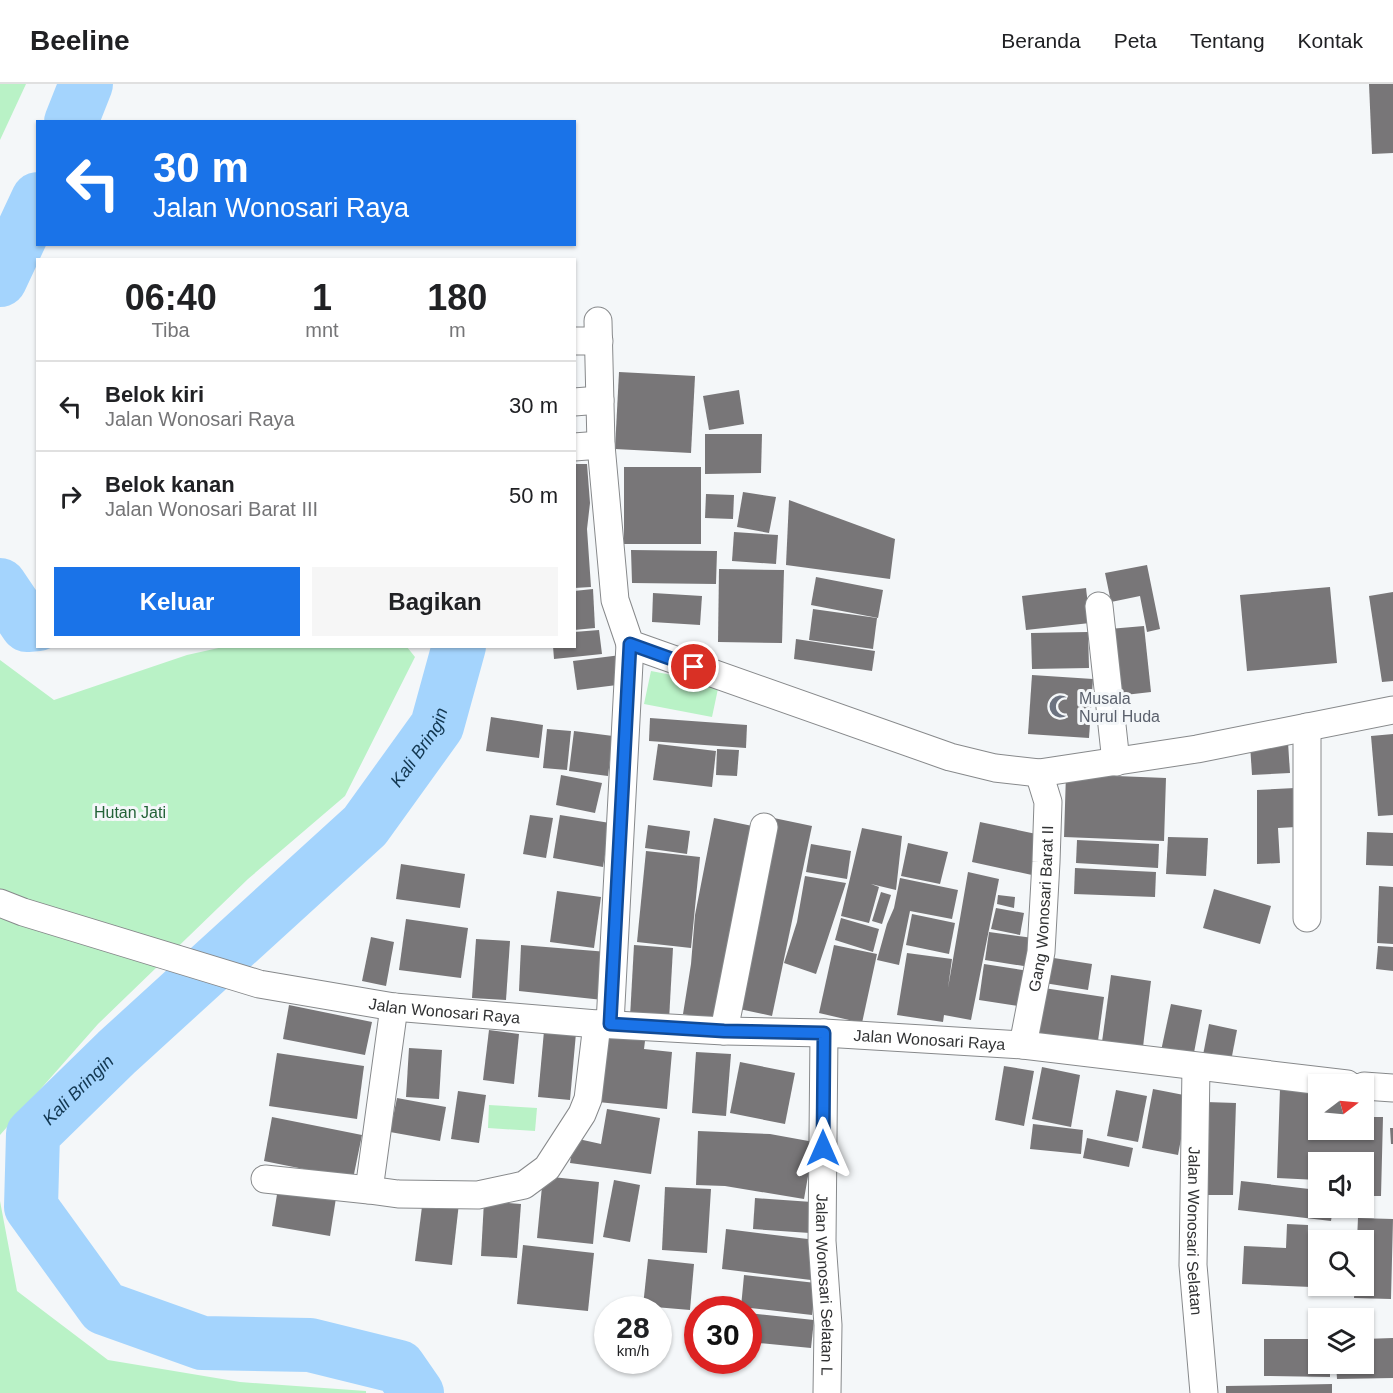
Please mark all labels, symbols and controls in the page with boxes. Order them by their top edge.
text: Beeline [30,25,130,56]
text: Beranda [1001,29,1081,52]
text: Peta [1114,29,1157,52]
text: Tentang [1190,29,1265,52]
text: Kontak [1298,29,1363,52]
icon: left [54,144,132,222]
text: 30 m [153,144,249,191]
text: Jalan Wonosari Raya [153,193,409,223]
text: 06:40 [125,277,217,318]
text: 1 [312,277,332,318]
text: 180 [427,277,487,318]
text: Tiba [152,319,190,341]
text: mnt [305,319,339,341]
text: m [449,319,466,341]
text: Belok kiri [105,382,204,407]
icon: left [54,390,87,423]
text: 30 m [509,393,558,418]
text: Jalan Wonosari Raya [105,408,295,430]
text: Belok kanan [105,472,235,497]
icon: right [54,480,87,513]
text: 50 m [509,483,558,508]
text: Jalan Wonosari Barat III [105,498,318,520]
button: Keluar [54,567,300,636]
button: Bagikan [312,567,558,636]
pin [668,641,719,692]
icon: arrive [677,650,710,683]
place label: Musala Nurul Huda [1079,690,1160,725]
mosque icon: Musala Nurul Huda [1048,694,1074,720]
water label: Kali Bringin [386,706,452,791]
park label: Hutan Jati [94,804,166,821]
street label: Gang Wonosari Barat II [1025,825,1056,993]
street label: Jalan Wonosari Raya [368,994,521,1026]
street label: Jalan Wonosari Raya [853,1026,1006,1052]
water label: Kali Bringin [38,1051,118,1129]
north arrow [1308,1074,1374,1140]
map controls [1308,1074,1374,1374]
position arrow [791,1116,855,1180]
street label: Jalan Wonosari Selatan [1184,1146,1206,1316]
button: sound [1308,1152,1374,1218]
street label: Jalan Wonosari Selatan L [813,1194,837,1376]
button: search [1308,1230,1374,1296]
speed limit sign: 30 [684,1296,762,1374]
button: layers [1308,1308,1374,1374]
text: 28 [616,1311,650,1344]
text: km/h [617,1342,649,1359]

